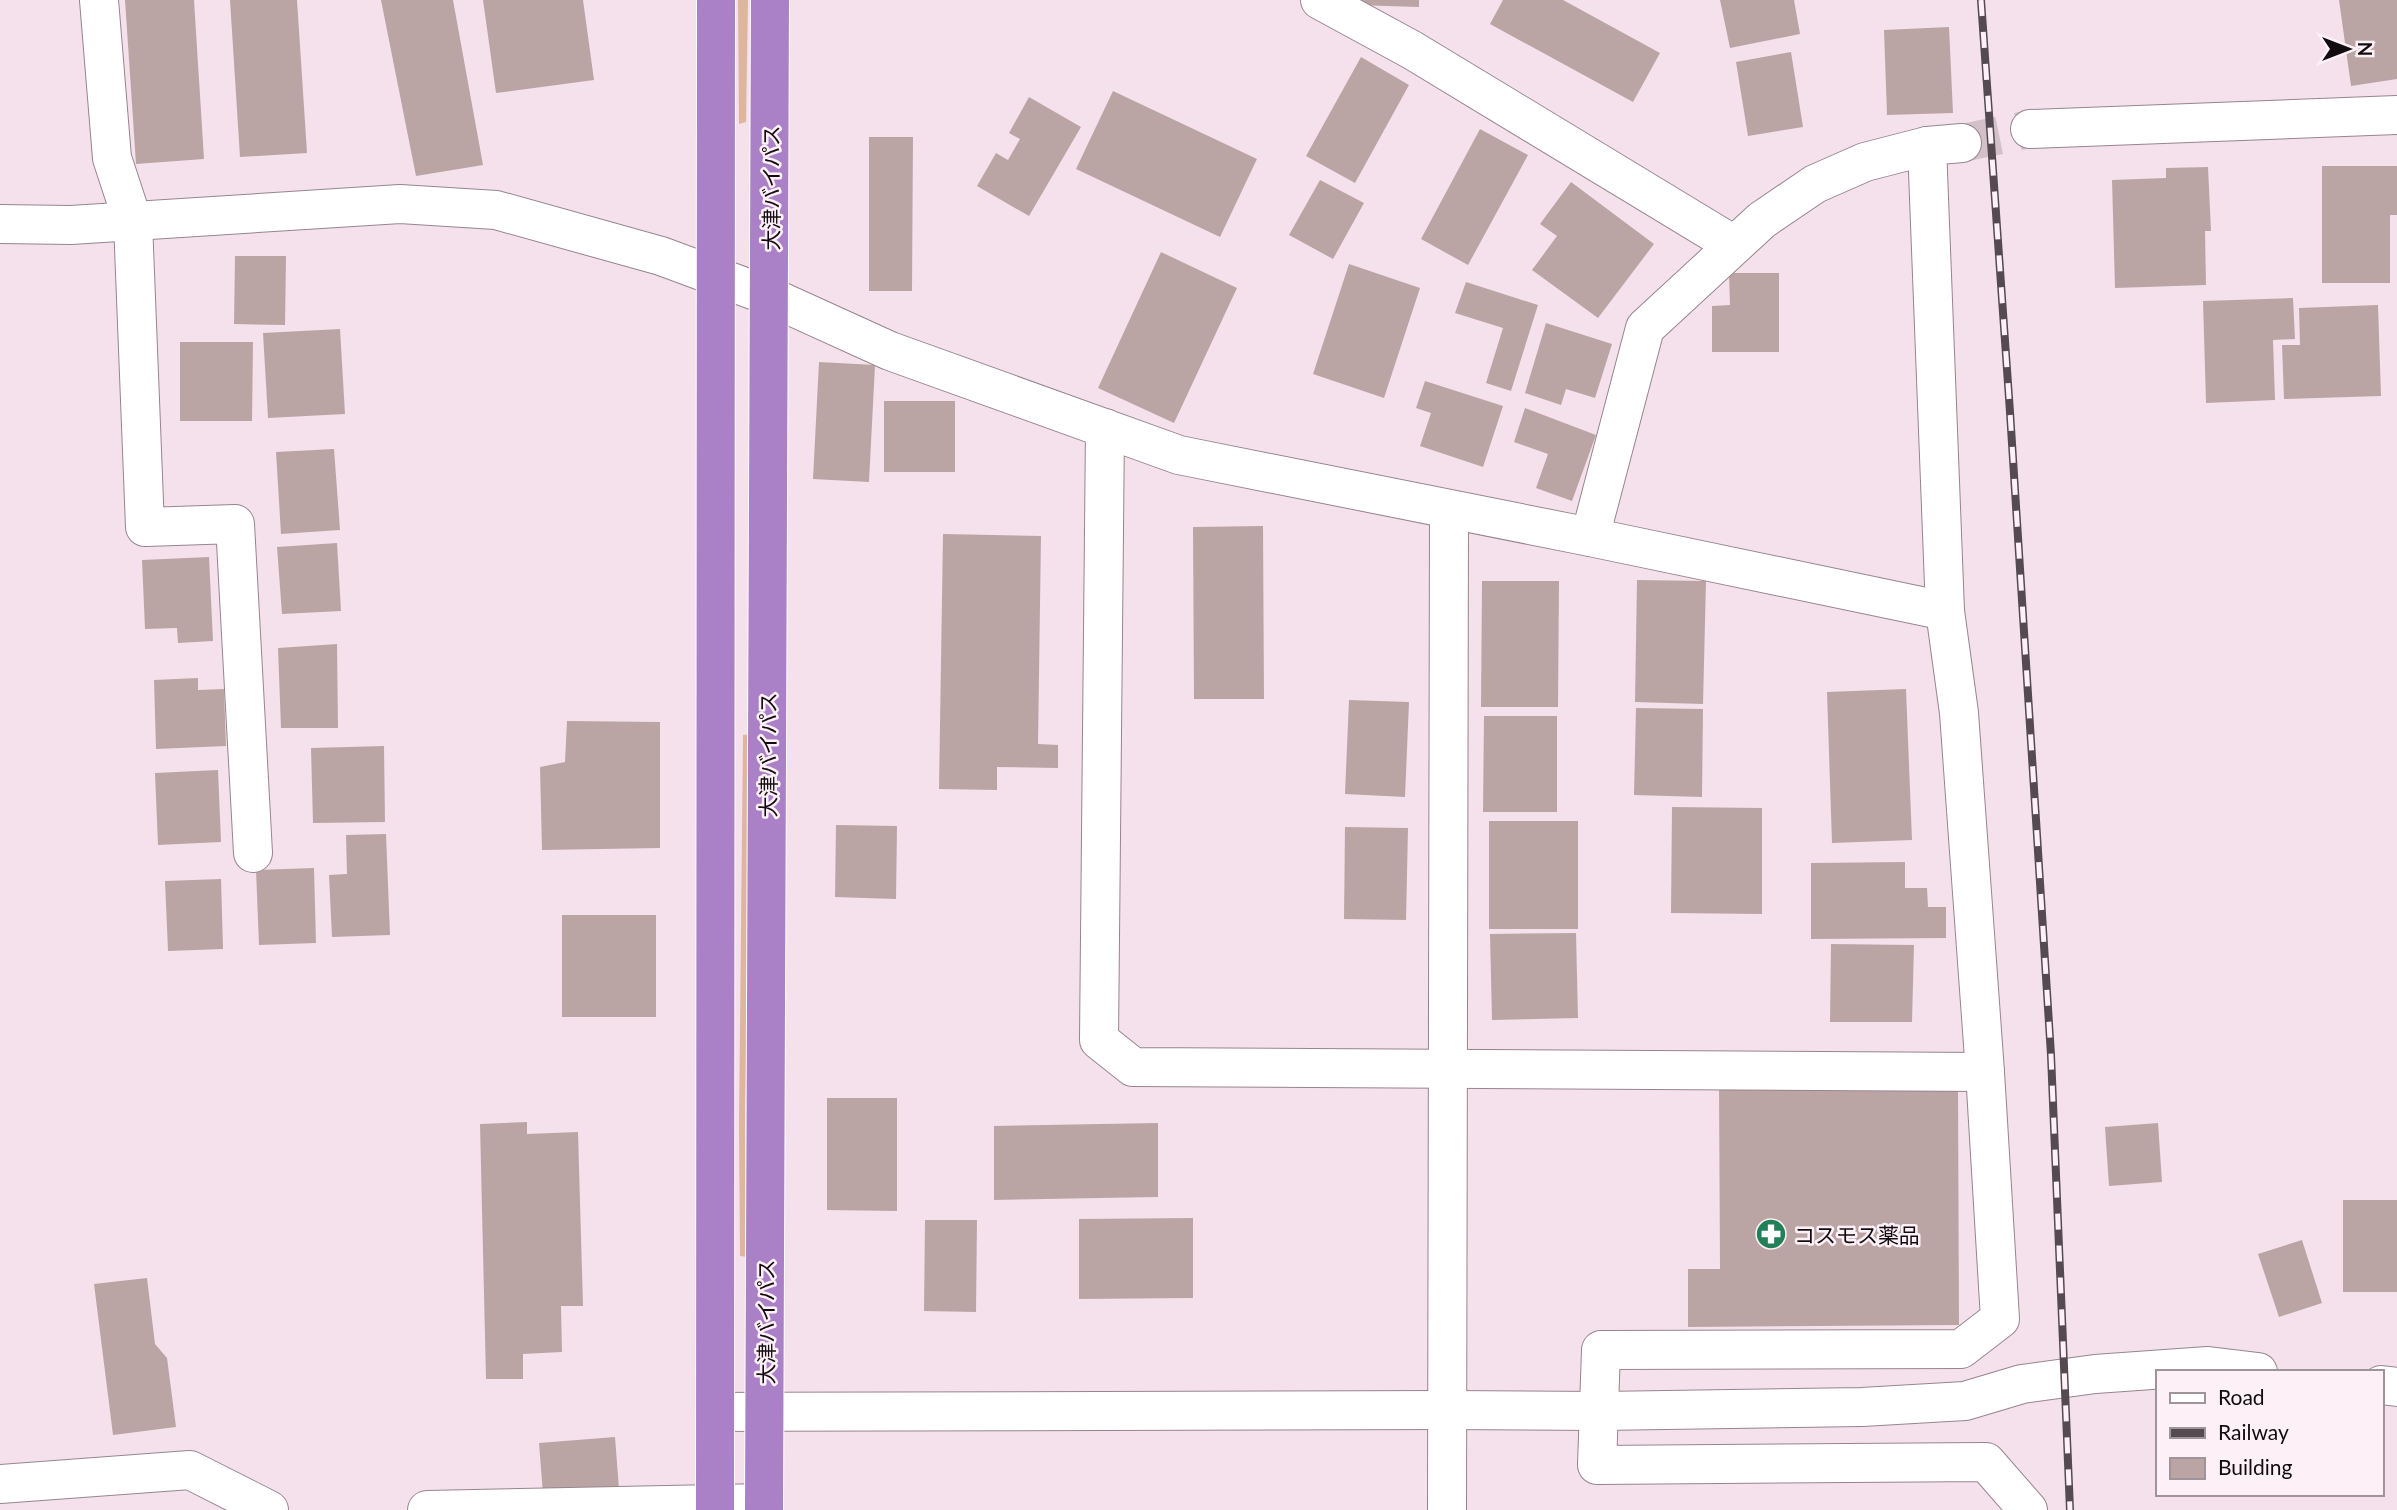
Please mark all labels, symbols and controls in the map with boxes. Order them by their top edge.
north arrow [2313,14,2383,84]
text: N [2354,42,2377,56]
street label: 大津バイパス [758,125,783,251]
street label: 大津バイパス [755,692,780,818]
pharmacy icon: コスモス薬品 [1754,1217,1788,1251]
place label: コスモス薬品 [1794,1222,1920,1247]
street label: 大津バイパス [753,1259,778,1385]
legend [2156,1370,2383,1496]
text: Road [2218,1384,2265,1409]
text: Railway [2218,1419,2289,1444]
text: Building [2218,1454,2293,1479]

